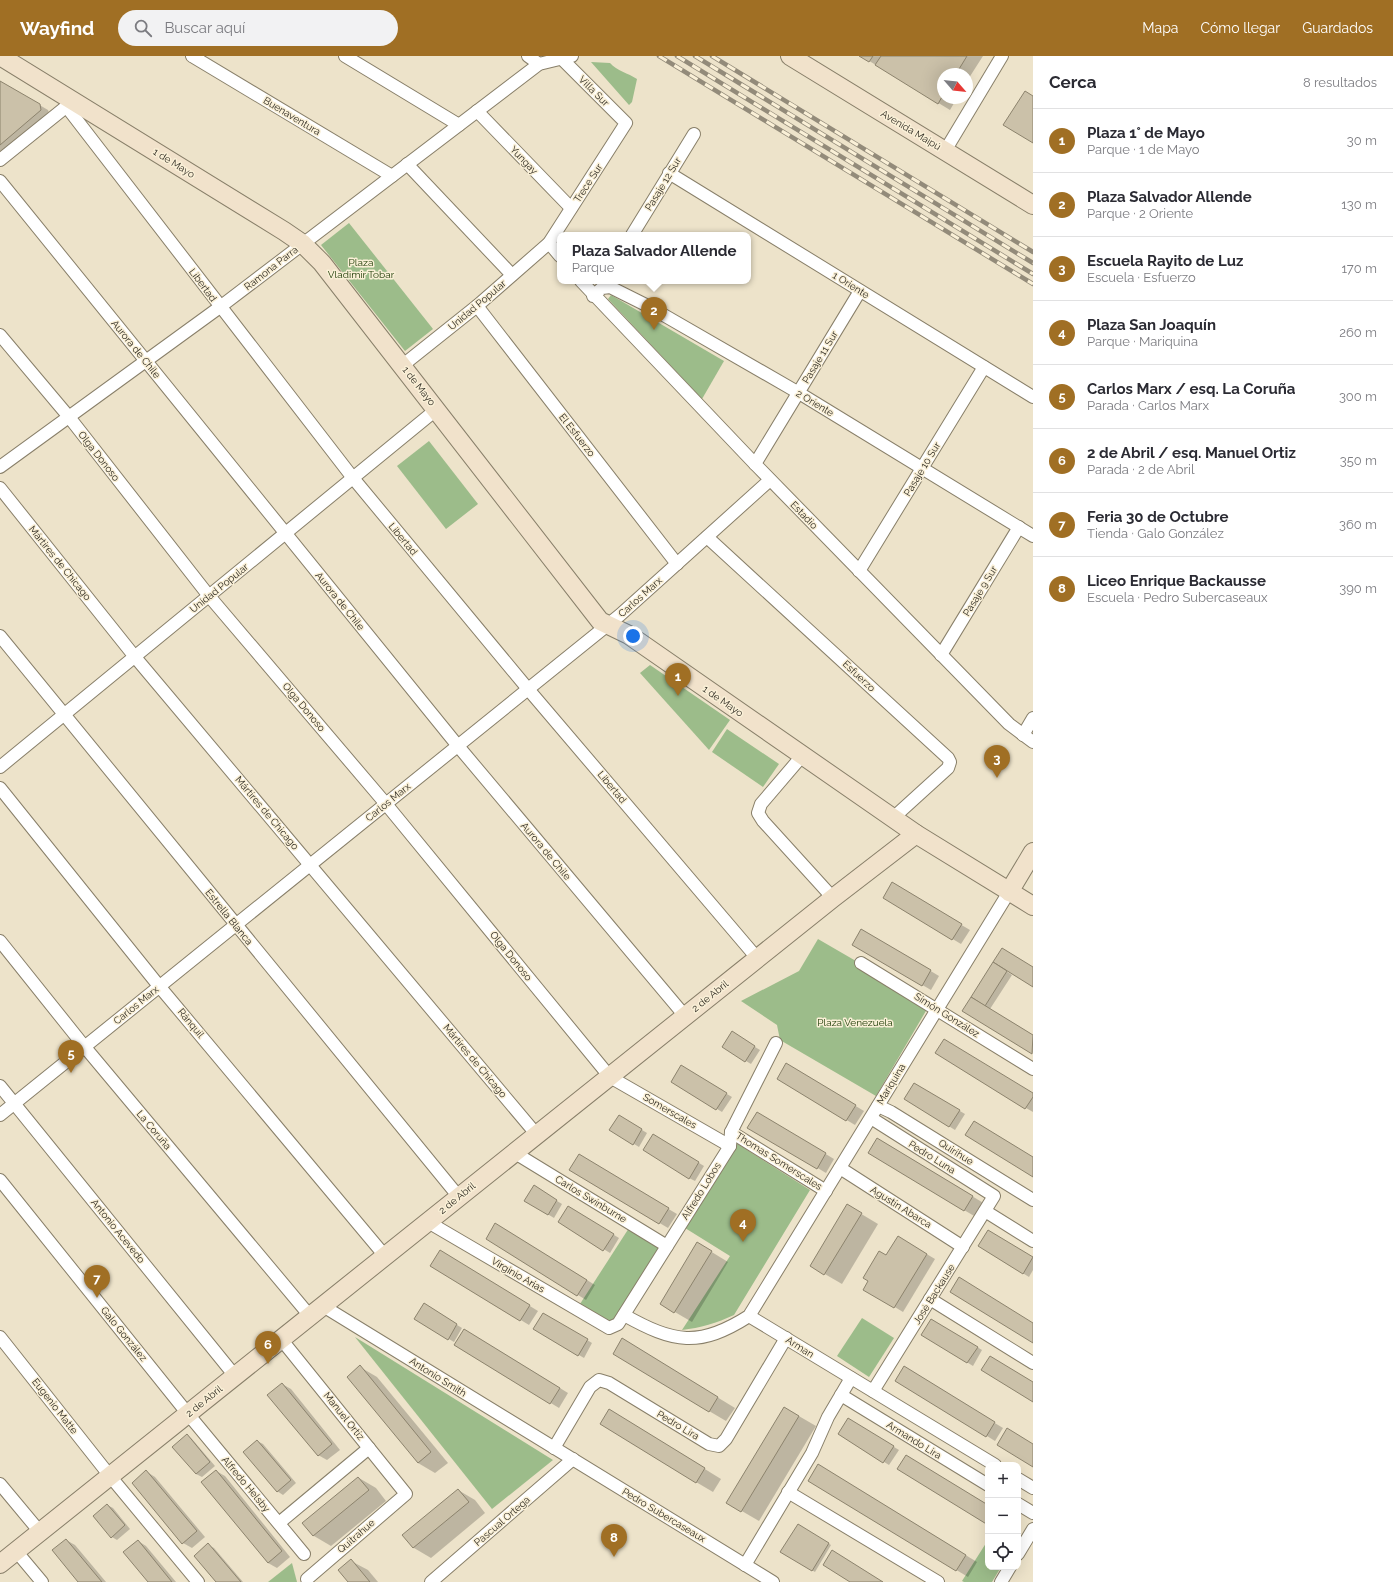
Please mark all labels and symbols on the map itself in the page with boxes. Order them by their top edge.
north arrow [937,68,973,104]
street label: Villa Sur [577,74,612,109]
street label: Buenaventura [261,95,323,137]
street label: Avenida Maipú [879,108,943,152]
street label: Yungay [508,144,540,177]
street label: 1 de Mayo [151,146,197,180]
street label: Pasaje 12 Sur [643,155,683,213]
street label: Trece Sur [571,161,605,204]
street label: Ramona Parra [242,244,300,292]
park label: Plaza Vladimir Tobar [328,257,395,280]
street label: Libertad [187,266,219,304]
street label: 1 Oriente [831,270,871,301]
street label: Unidad Popular [446,277,508,332]
pin: 2 [641,297,667,330]
street label: Aurora de Chile [109,318,163,380]
street label: Pasaje 11 Sur [800,328,840,385]
street label: 1 de Mayo [400,364,438,408]
street label: 2 Oriente [794,388,836,419]
street label: El Esfuerzo [557,411,597,459]
street label: Olga Donoso [76,429,122,483]
street label: Pasaje 10 Sur [902,440,943,498]
street label: Estadio [788,499,820,531]
street label: Libertad [386,521,420,557]
street label: Mártires de Chicago [27,524,93,602]
street label: Unidad Popular [188,561,251,615]
street label: Pasaje 9 Sur [961,564,1000,618]
street label: Aurora de Chile [313,570,367,632]
street label: Carlos Marx [616,575,664,619]
your location [623,626,643,646]
street label: Esfuerzo [841,658,878,694]
pin: 1 [665,663,691,696]
street label: Olga Donoso [280,680,328,734]
street label: 1 de Mayo [701,683,745,719]
pin: 3 [984,745,1010,778]
street label: Libertad [595,769,629,805]
street label: Mártires de Chicago [233,774,301,852]
street label: Carlos Marx [363,781,413,823]
street label: Aurora de Chile [519,820,573,882]
street label: Estrella Blanca [203,887,255,947]
street label: Olga Donoso [488,929,534,983]
street label: 2 de Abril [690,978,731,1014]
street label: Carlos Marx [111,984,161,1026]
street label: Simón González [912,991,982,1039]
street label: Ránquil [176,1006,207,1040]
park label: Plaza Venezuela [817,1017,893,1028]
street label: Mártires de Chicago [441,1022,509,1100]
pin: 5 [58,1040,84,1073]
street label: Mariquina [875,1062,907,1106]
street label: Somerscales [641,1091,699,1131]
street label: La Coruña [135,1108,173,1152]
street label: Thomas Somerscales [734,1130,824,1192]
street label: Quirihue [937,1137,976,1167]
street label: Pedro Luna [907,1138,957,1176]
street label: Alfredo Lobos [679,1160,723,1222]
street label: Carlos Swinburne [553,1173,629,1225]
street label: 2 de Abril [437,1180,478,1216]
street label: Agustín Abarca [868,1184,934,1230]
street label: Antonio Acevedo [89,1197,147,1265]
pin: 4 [730,1209,756,1242]
street label: Virginio Arias [489,1255,547,1295]
street label: José Backause [911,1262,957,1326]
pin: 7 [84,1265,110,1298]
street label: Galo González [99,1305,149,1363]
pin: 6 [255,1331,281,1364]
street label: Arman [784,1334,816,1360]
street label: Antonio Smith [408,1355,469,1399]
street label: Eugenio Matte [30,1376,80,1436]
street label: 2 de Abril [184,1383,225,1419]
street label: Manuel Ortiz [321,1390,367,1442]
street label: Pedro Lira [655,1408,701,1442]
street label: Armando Lira [885,1419,943,1461]
street label: Alfredo Helsby [220,1454,273,1514]
street label: Pedro Subercaseaux [620,1486,708,1544]
street label: Pascual Ortega [472,1494,532,1548]
street label: Quitrahue [335,1517,377,1555]
pin: 8 [601,1524,627,1557]

